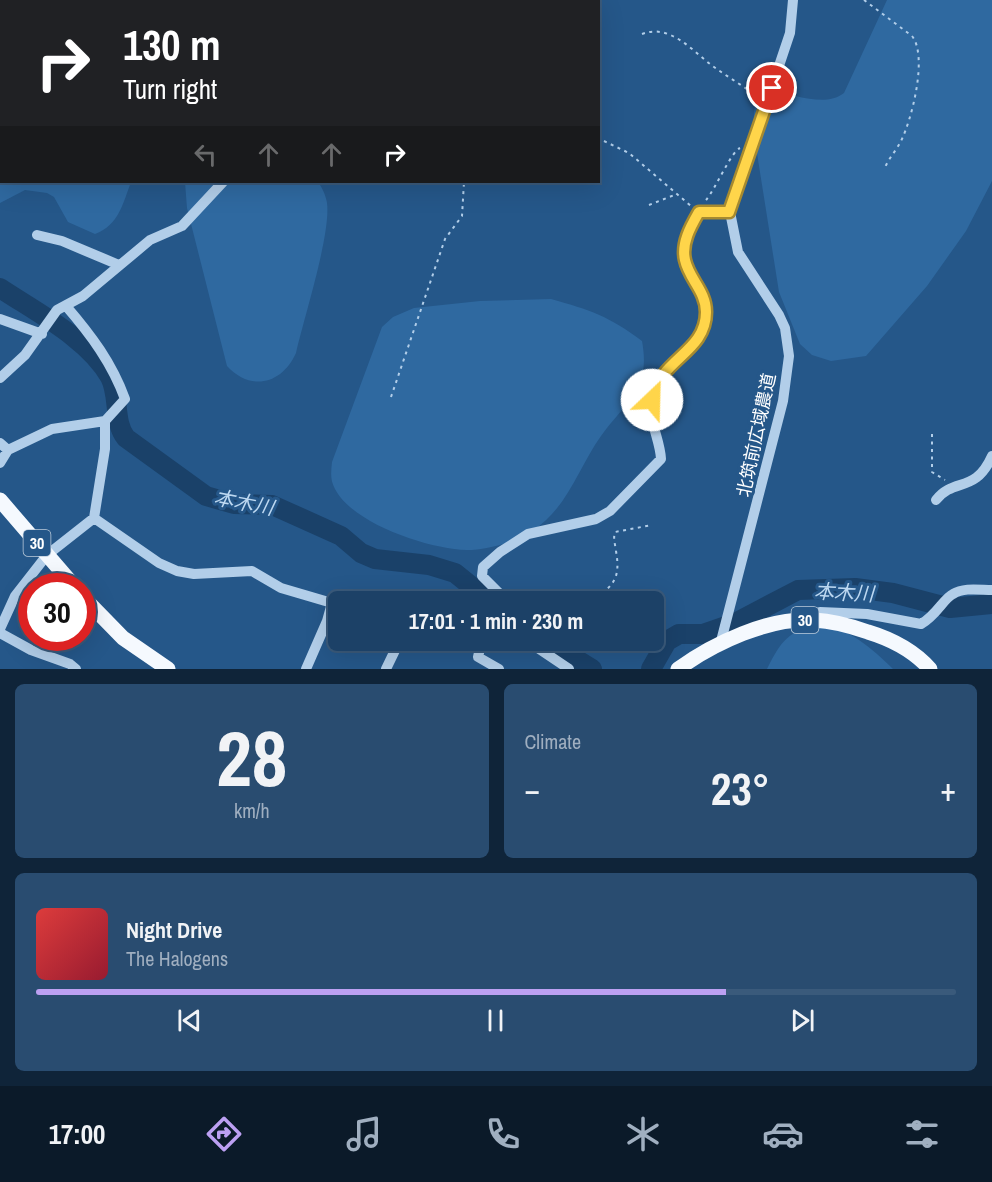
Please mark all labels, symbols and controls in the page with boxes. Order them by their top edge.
text: 130 m [123,17,221,73]
icon: right [24,24,102,102]
pin [746,62,797,113]
text: Turn right [123,71,217,107]
icon: arrive [755,71,788,104]
icon: left [189,138,222,171]
icon: ahead [252,138,285,171]
icon: ahead [315,138,348,171]
icon: right [378,138,411,171]
position arrow [620,368,684,432]
street label: 北筑前広域農道 [731,371,781,499]
water label: 本木川 [212,483,278,521]
road number: 30 [24,530,51,556]
speed limit sign: 30 [18,573,96,651]
water label: 本木川 [813,577,877,607]
text: 17:01 · 1 min · 230 m [409,606,583,636]
road number: 30 [792,607,818,633]
text: 28 [216,705,287,810]
text: Climate [525,728,581,755]
text: 23° [711,758,770,819]
text: − [525,767,540,811]
text: + [940,767,956,811]
text: km/h [234,797,270,824]
text: Night Drive [126,915,222,945]
text: The Halogens [126,945,228,972]
icon: previous [173,1004,206,1037]
icon: pause [479,1004,512,1037]
icon: next [786,1004,819,1037]
icon: directions [203,1113,245,1155]
icon: music [343,1113,385,1155]
icon: phone [482,1113,524,1155]
icon: climate [622,1113,664,1155]
icon: car [762,1113,804,1155]
icon: filters [901,1113,943,1155]
text: 17:00 [49,1116,105,1152]

